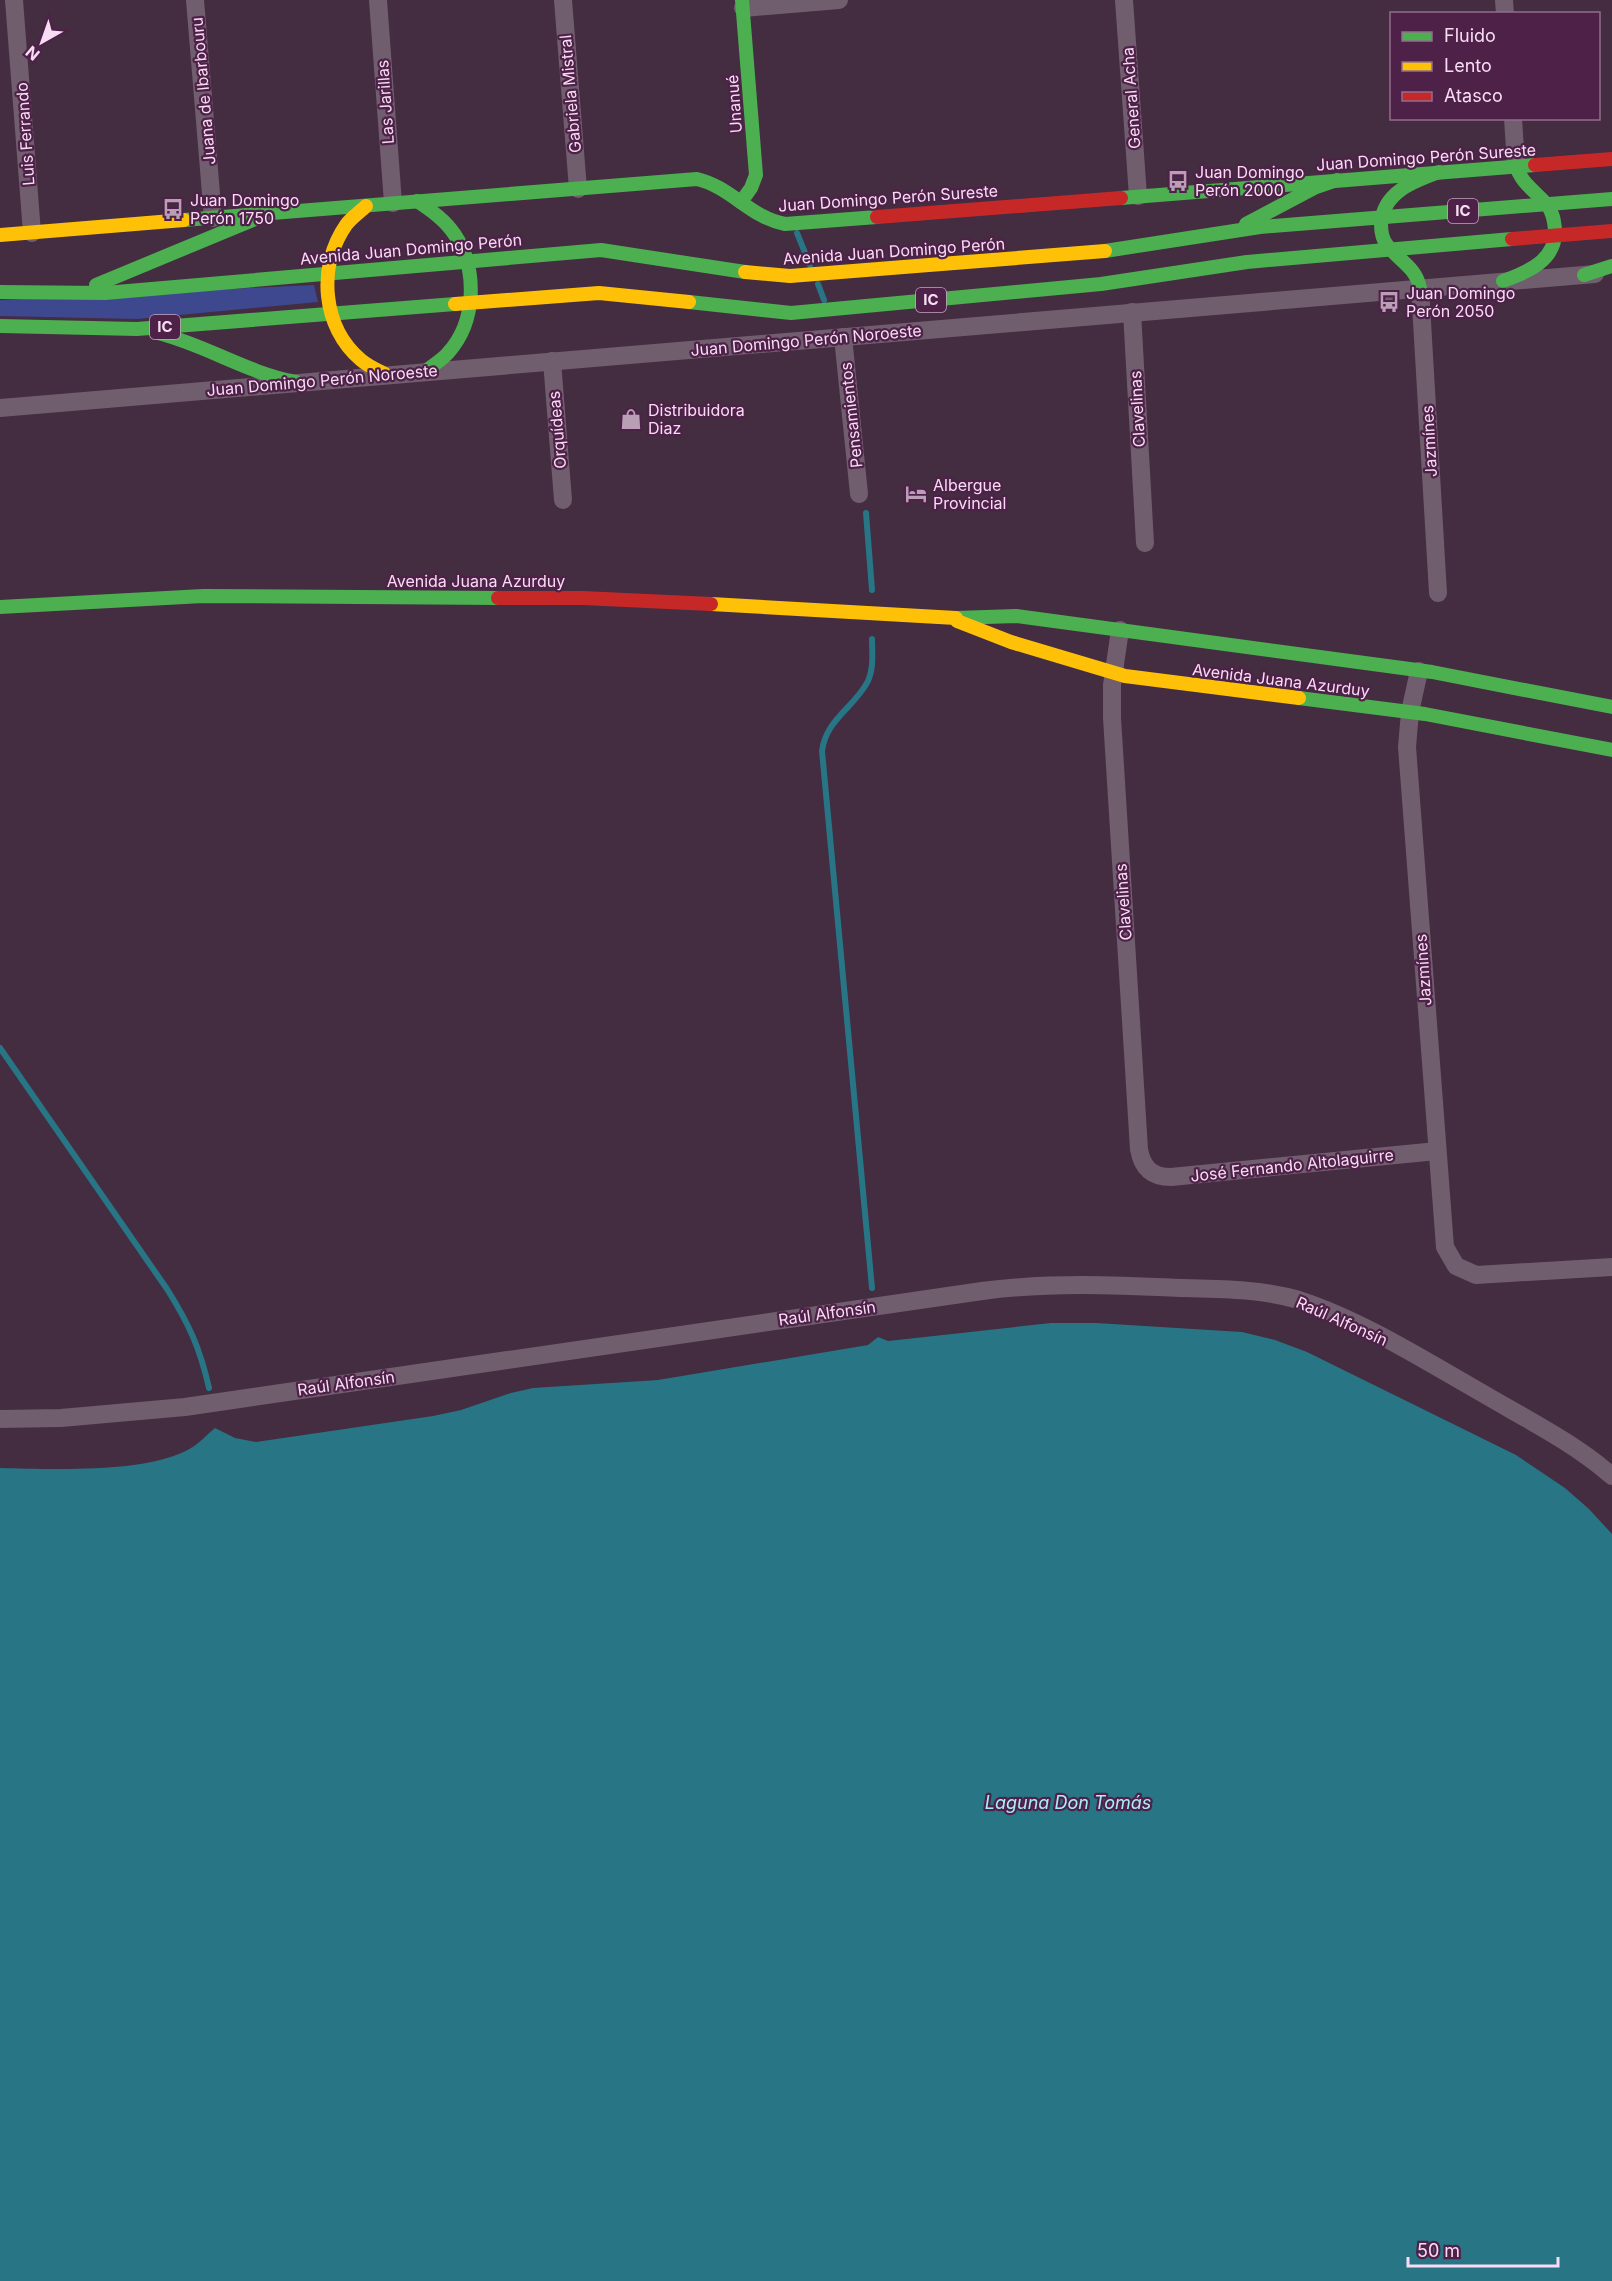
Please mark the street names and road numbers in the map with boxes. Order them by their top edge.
street label: Juana de Ibarbouru [187,16,219,166]
street label: Gabriela Mistral [555,34,585,154]
street label: General Acha [1117,46,1145,150]
street label: Las Jarillas [372,59,398,145]
street label: Unanué [722,74,746,134]
street label: Luis Ferrando [11,82,39,186]
street label: Juan Domingo Perón Sureste [1315,139,1537,175]
street label: Juan Domingo Perón Sureste [777,180,999,216]
road number: IC [1448,199,1478,223]
street label: Avenida Juan Domingo Perón [299,229,523,269]
street label: Avenida Juan Domingo Perón [782,233,1006,269]
road number: IC [916,288,946,312]
road number: IC [150,315,180,339]
street label: Juan Domingo Perón Noroeste [690,320,922,360]
street label: Juan Domingo Perón Noroeste [206,360,438,400]
street label: Pensamientos [836,361,866,469]
street label: Clavelinas [1125,370,1149,448]
street label: Orquídeas [544,390,570,470]
street label: Jazmínes [1417,404,1441,478]
street label: Avenida Juana Azurduy [387,571,565,591]
street label: Avenida Juana Azurduy [1191,659,1371,701]
street label: Clavelinas [1110,863,1136,941]
street label: Jazmínes [1411,933,1435,1007]
street label: José Fernando Altolaguirre [1189,1144,1395,1186]
street label: Raúl Alfonsín [1293,1292,1391,1350]
street label: Raúl Alfonsín [777,1296,877,1330]
street label: Raúl Alfonsín [296,1366,396,1400]

